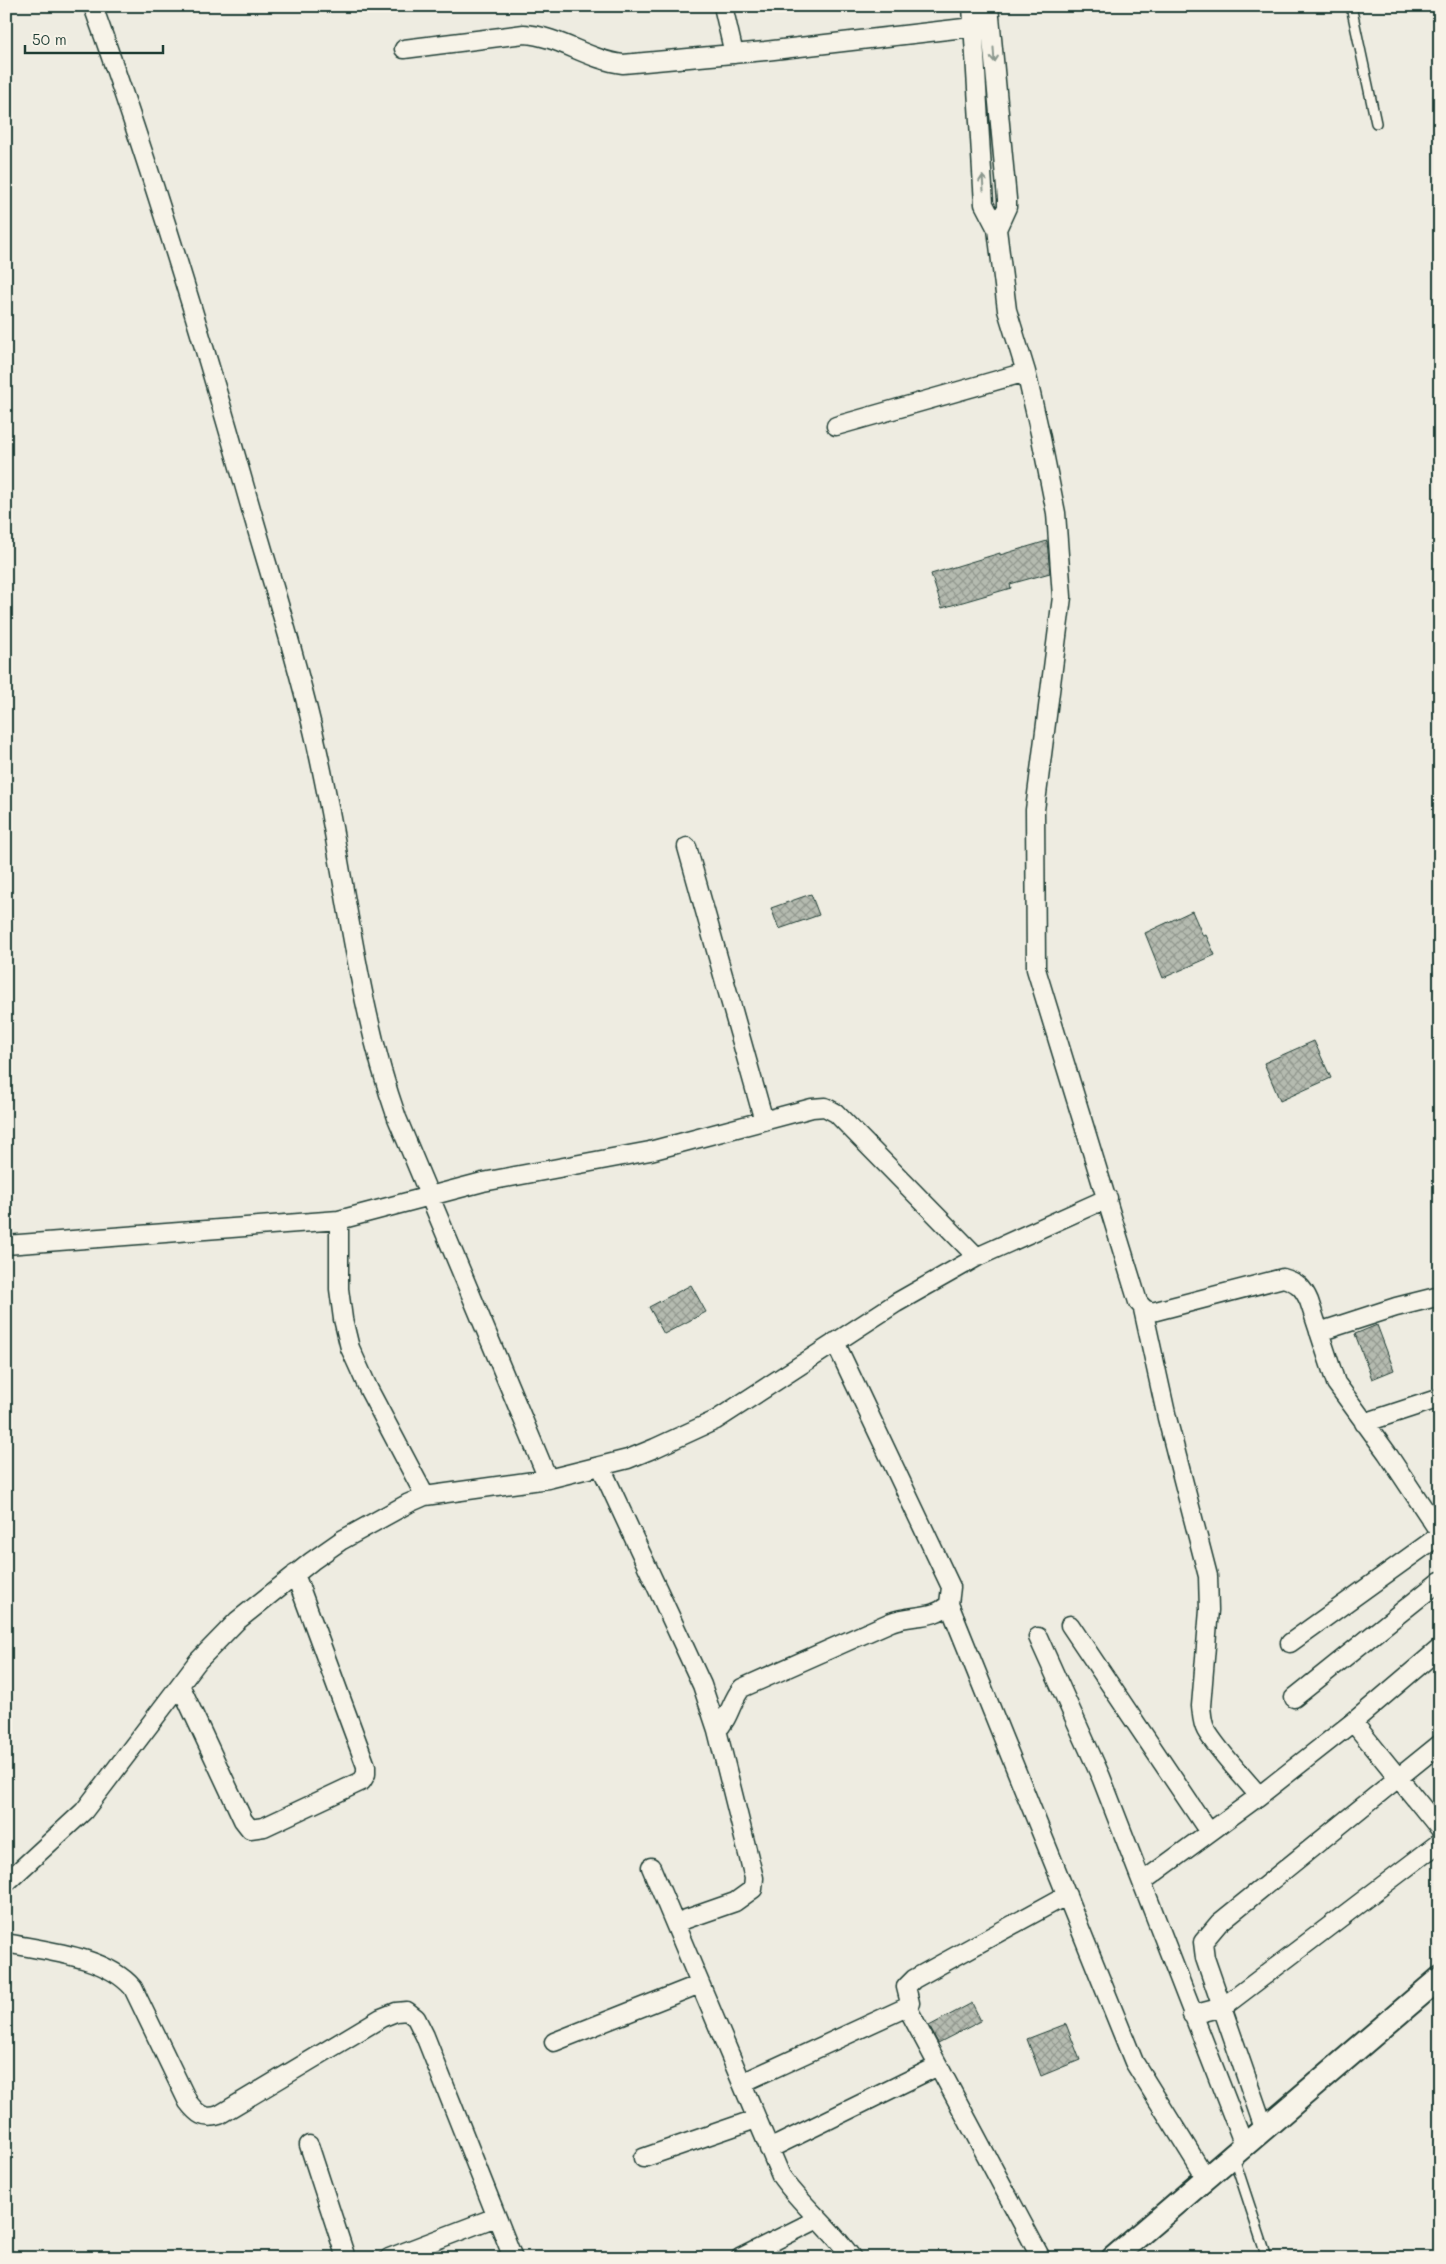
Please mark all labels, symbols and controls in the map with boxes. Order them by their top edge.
scale bar [25,22,162,54]
text: 50 m [32,29,67,49]
one-way arrow [989,46,998,62]
one-way arrow [978,176,987,192]

